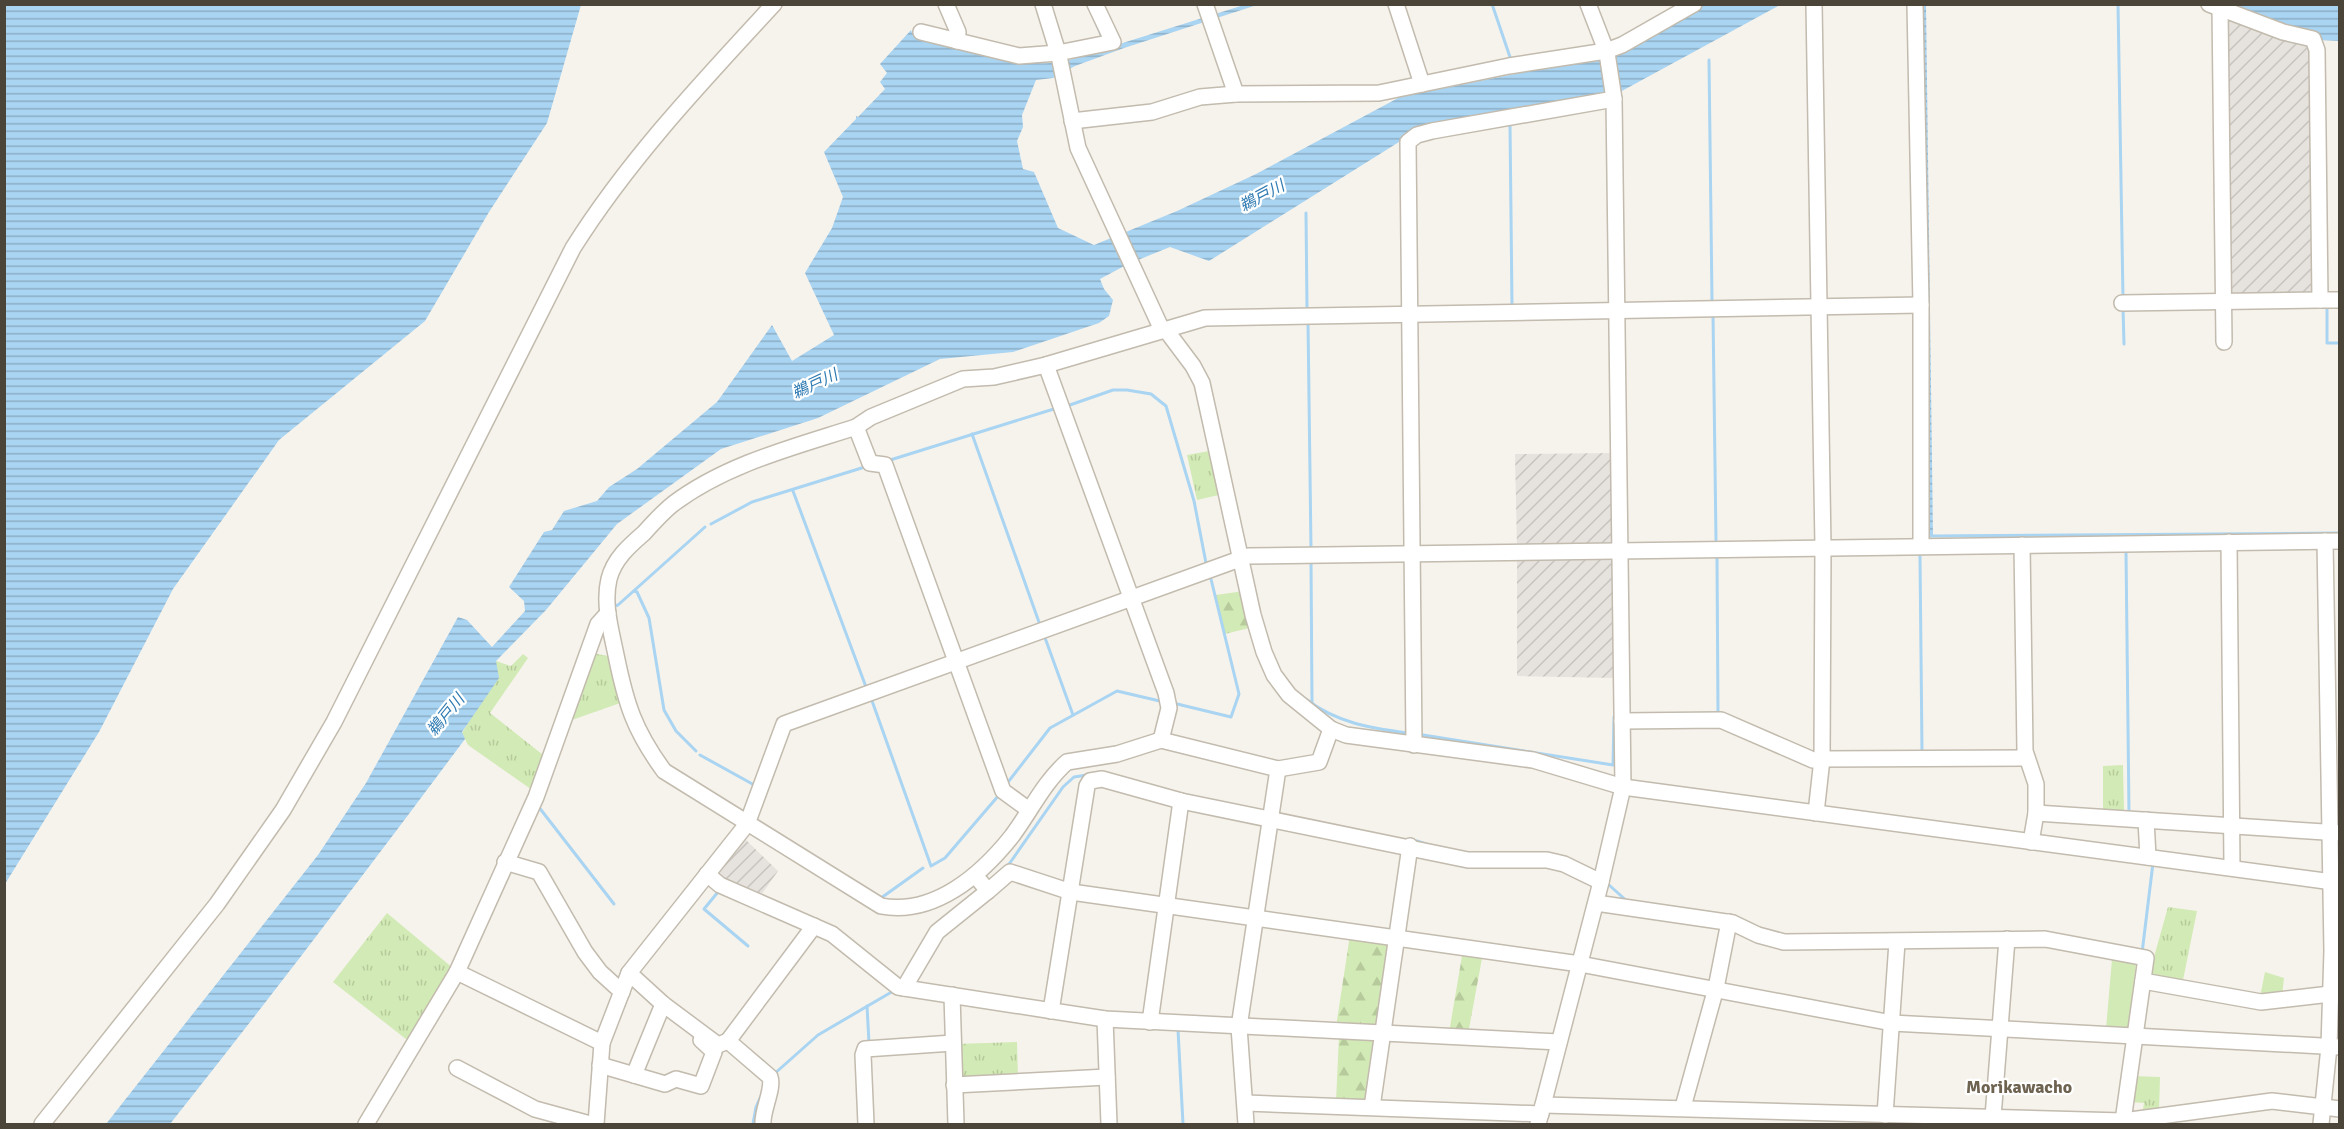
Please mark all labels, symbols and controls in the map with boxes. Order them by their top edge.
water label: 鵜戸川 [1236,175,1290,216]
water label: 鵜戸川 [789,364,843,403]
water label: 鵜戸川 [423,689,470,740]
district label: Morikawacho [1966,1076,2072,1098]

